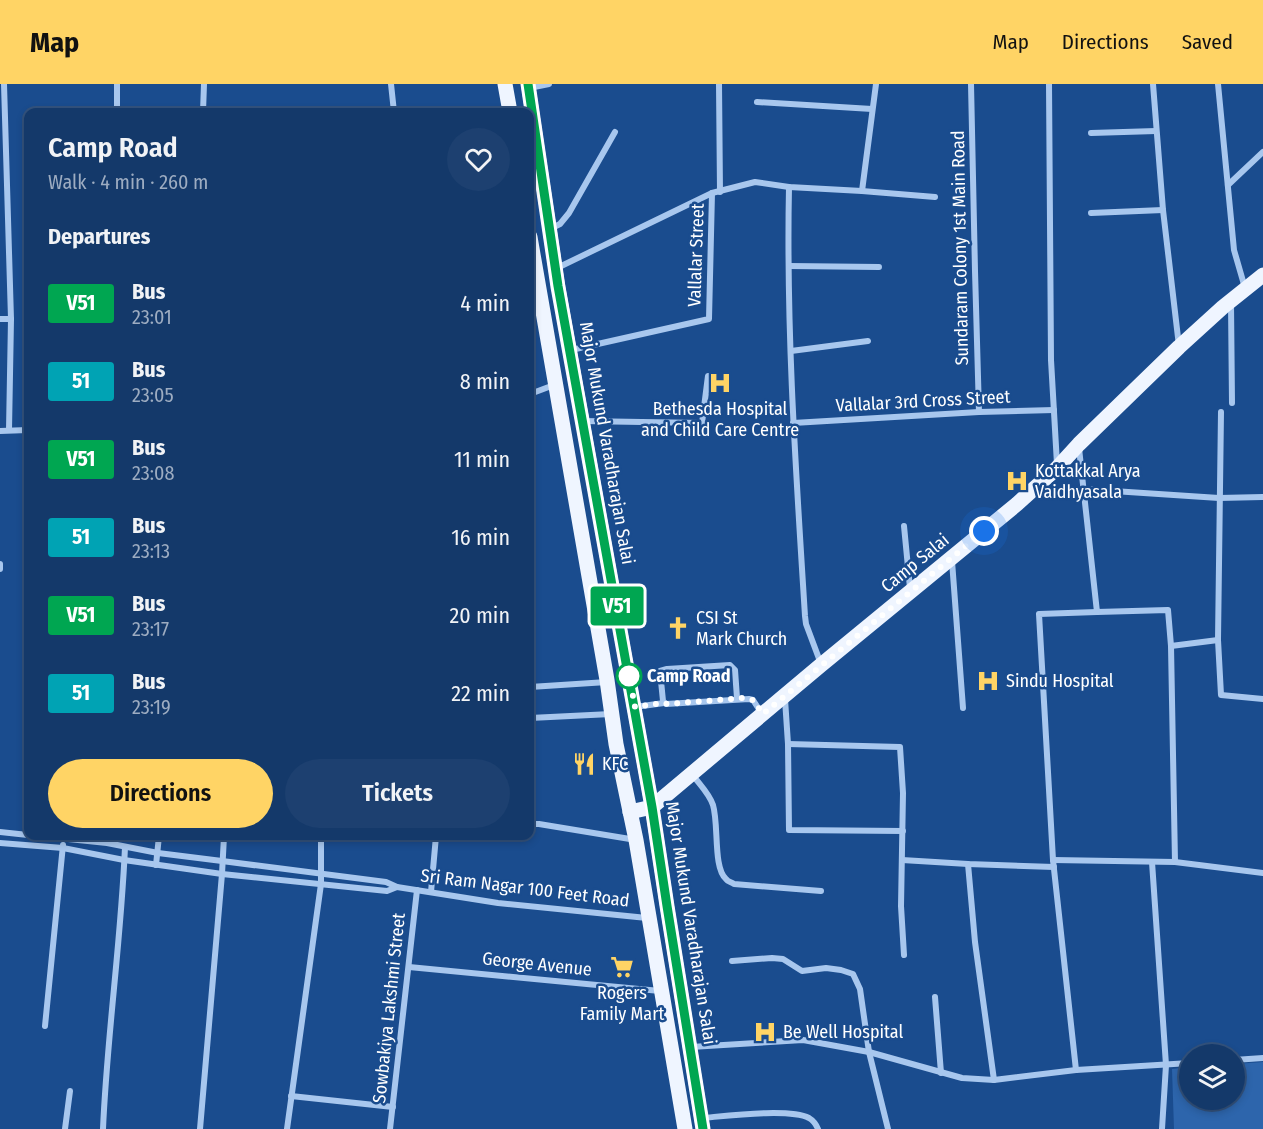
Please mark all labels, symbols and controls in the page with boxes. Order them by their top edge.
text: Map [30,26,79,59]
text: Map [992,29,1029,55]
text: Directions [1062,29,1149,55]
text: Saved [1182,29,1233,55]
button: heart [447,128,510,191]
street label: Sundaram Colony 1st Main Road [947,130,973,366]
text: Camp Road [48,131,178,164]
text: Walk · 4 min · 260 m [48,170,208,194]
street label: Vallalar Street [683,203,709,307]
text: Departures [48,223,150,250]
text: Bus [132,278,165,305]
text: V51 [67,290,95,316]
text: 4 min [460,290,510,317]
text: 23:01 [132,305,172,329]
street label: Major Mukund Varadharajan Salai [575,320,639,566]
text: Bus [132,356,165,383]
text: 51 [72,368,90,394]
text: 8 min [460,368,510,395]
hospital icon: Bethesda Hospital and Child Care Centre [707,370,733,396]
text: 23:05 [132,383,174,407]
street label: Vallalar 3rd Cross Street [835,385,1011,417]
place label: Bethesda Hospital and Child Care Centre [641,398,799,441]
text: Bus [132,434,165,461]
text: V51 [67,446,95,472]
text: 11 min [454,446,510,473]
place label: Kottakkal Arya Vaidhyasala [1035,460,1141,503]
text: 23:08 [132,461,174,485]
hospital icon: Kottakkal Arya Vaidhyasala [1004,468,1030,494]
text: Bus [132,512,165,539]
your location [969,516,999,546]
text: 51 [72,524,90,550]
text: 16 min [451,524,510,551]
street label: Camp Salai [877,529,953,597]
text: 23:13 [132,539,170,563]
line badge: V51 [582,586,652,626]
text: Bus [132,590,165,617]
text: V51 [603,593,631,619]
text: V51 [67,602,95,628]
text: 20 min [450,602,510,629]
place label: CSI St Mark Church [696,607,787,650]
church icon: CSI St Mark Church [665,615,691,641]
text: 23:17 [132,617,169,641]
marker: Camp Road [616,663,642,689]
place label: Camp Road [647,665,731,687]
text: Bus [132,668,165,695]
hospital icon: Sindu Hospital [975,668,1001,694]
place label: Sindu Hospital [1006,670,1114,692]
text: 51 [72,680,90,706]
text: 22 min [451,680,510,707]
text: 23:19 [132,695,171,719]
restaurant icon: KFC [571,751,597,777]
place label: KFC [602,753,628,775]
button: Directions [48,759,273,828]
button: Tickets [285,759,510,828]
street label: Major Mukund Varadharajan Salai [661,800,721,1046]
street label: Sri Ram Nagar 100 Feet Road [419,864,631,912]
street label: Sowbakiya Lakshmi Street [368,912,410,1104]
street label: George Avenue [481,947,593,981]
supermarket icon: Rogers Family Mart [609,954,635,980]
place label: Rogers Family Mart [580,982,664,1025]
hospital icon: Be Well Hospital [752,1019,778,1045]
place label: Be Well Hospital [783,1021,903,1043]
map controls [1179,1044,1245,1110]
button: layers [1179,1044,1245,1110]

